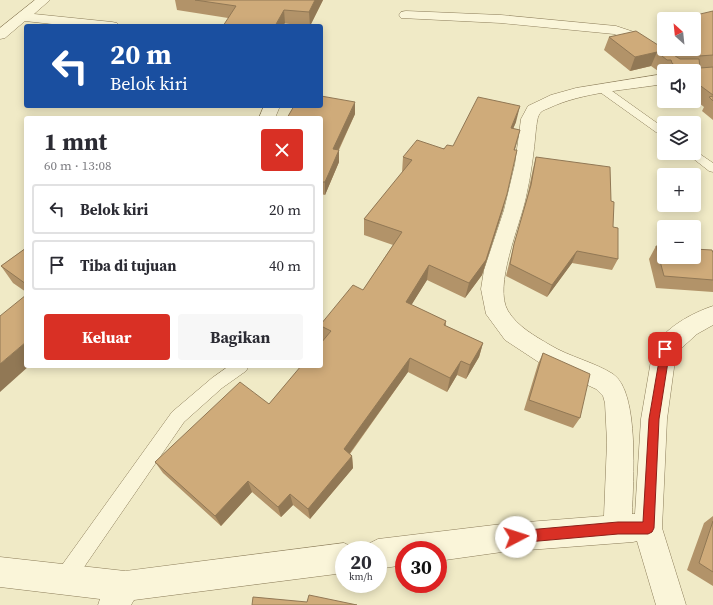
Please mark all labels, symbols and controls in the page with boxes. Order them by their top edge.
north arrow [657,12,701,56]
map controls [657,12,701,264]
text: 20 m [110,35,172,73]
icon: left [44,40,96,92]
button: sound [657,64,701,108]
text: Belok kiri [110,71,188,96]
button: layers [657,116,701,160]
text: 1 mnt [44,125,107,158]
button: close [261,129,303,171]
text: 60 m · 13:08 [44,157,112,174]
button: + [657,168,701,212]
icon: left [46,198,68,220]
text: Belok kiri [80,199,148,220]
text: 20 m [269,199,301,220]
button: − [657,220,701,264]
icon: arrive [46,254,68,276]
text: Tiba di tujuan [80,255,176,276]
text: 40 m [269,255,301,276]
button: Keluar [44,314,170,360]
button: Bagikan [178,314,303,360]
pin [648,332,682,366]
icon: arrive [654,338,676,360]
position arrow [495,516,537,558]
speed limit sign: 30 [395,541,447,593]
text: 20 [350,548,372,576]
text: km/h [349,570,373,583]

